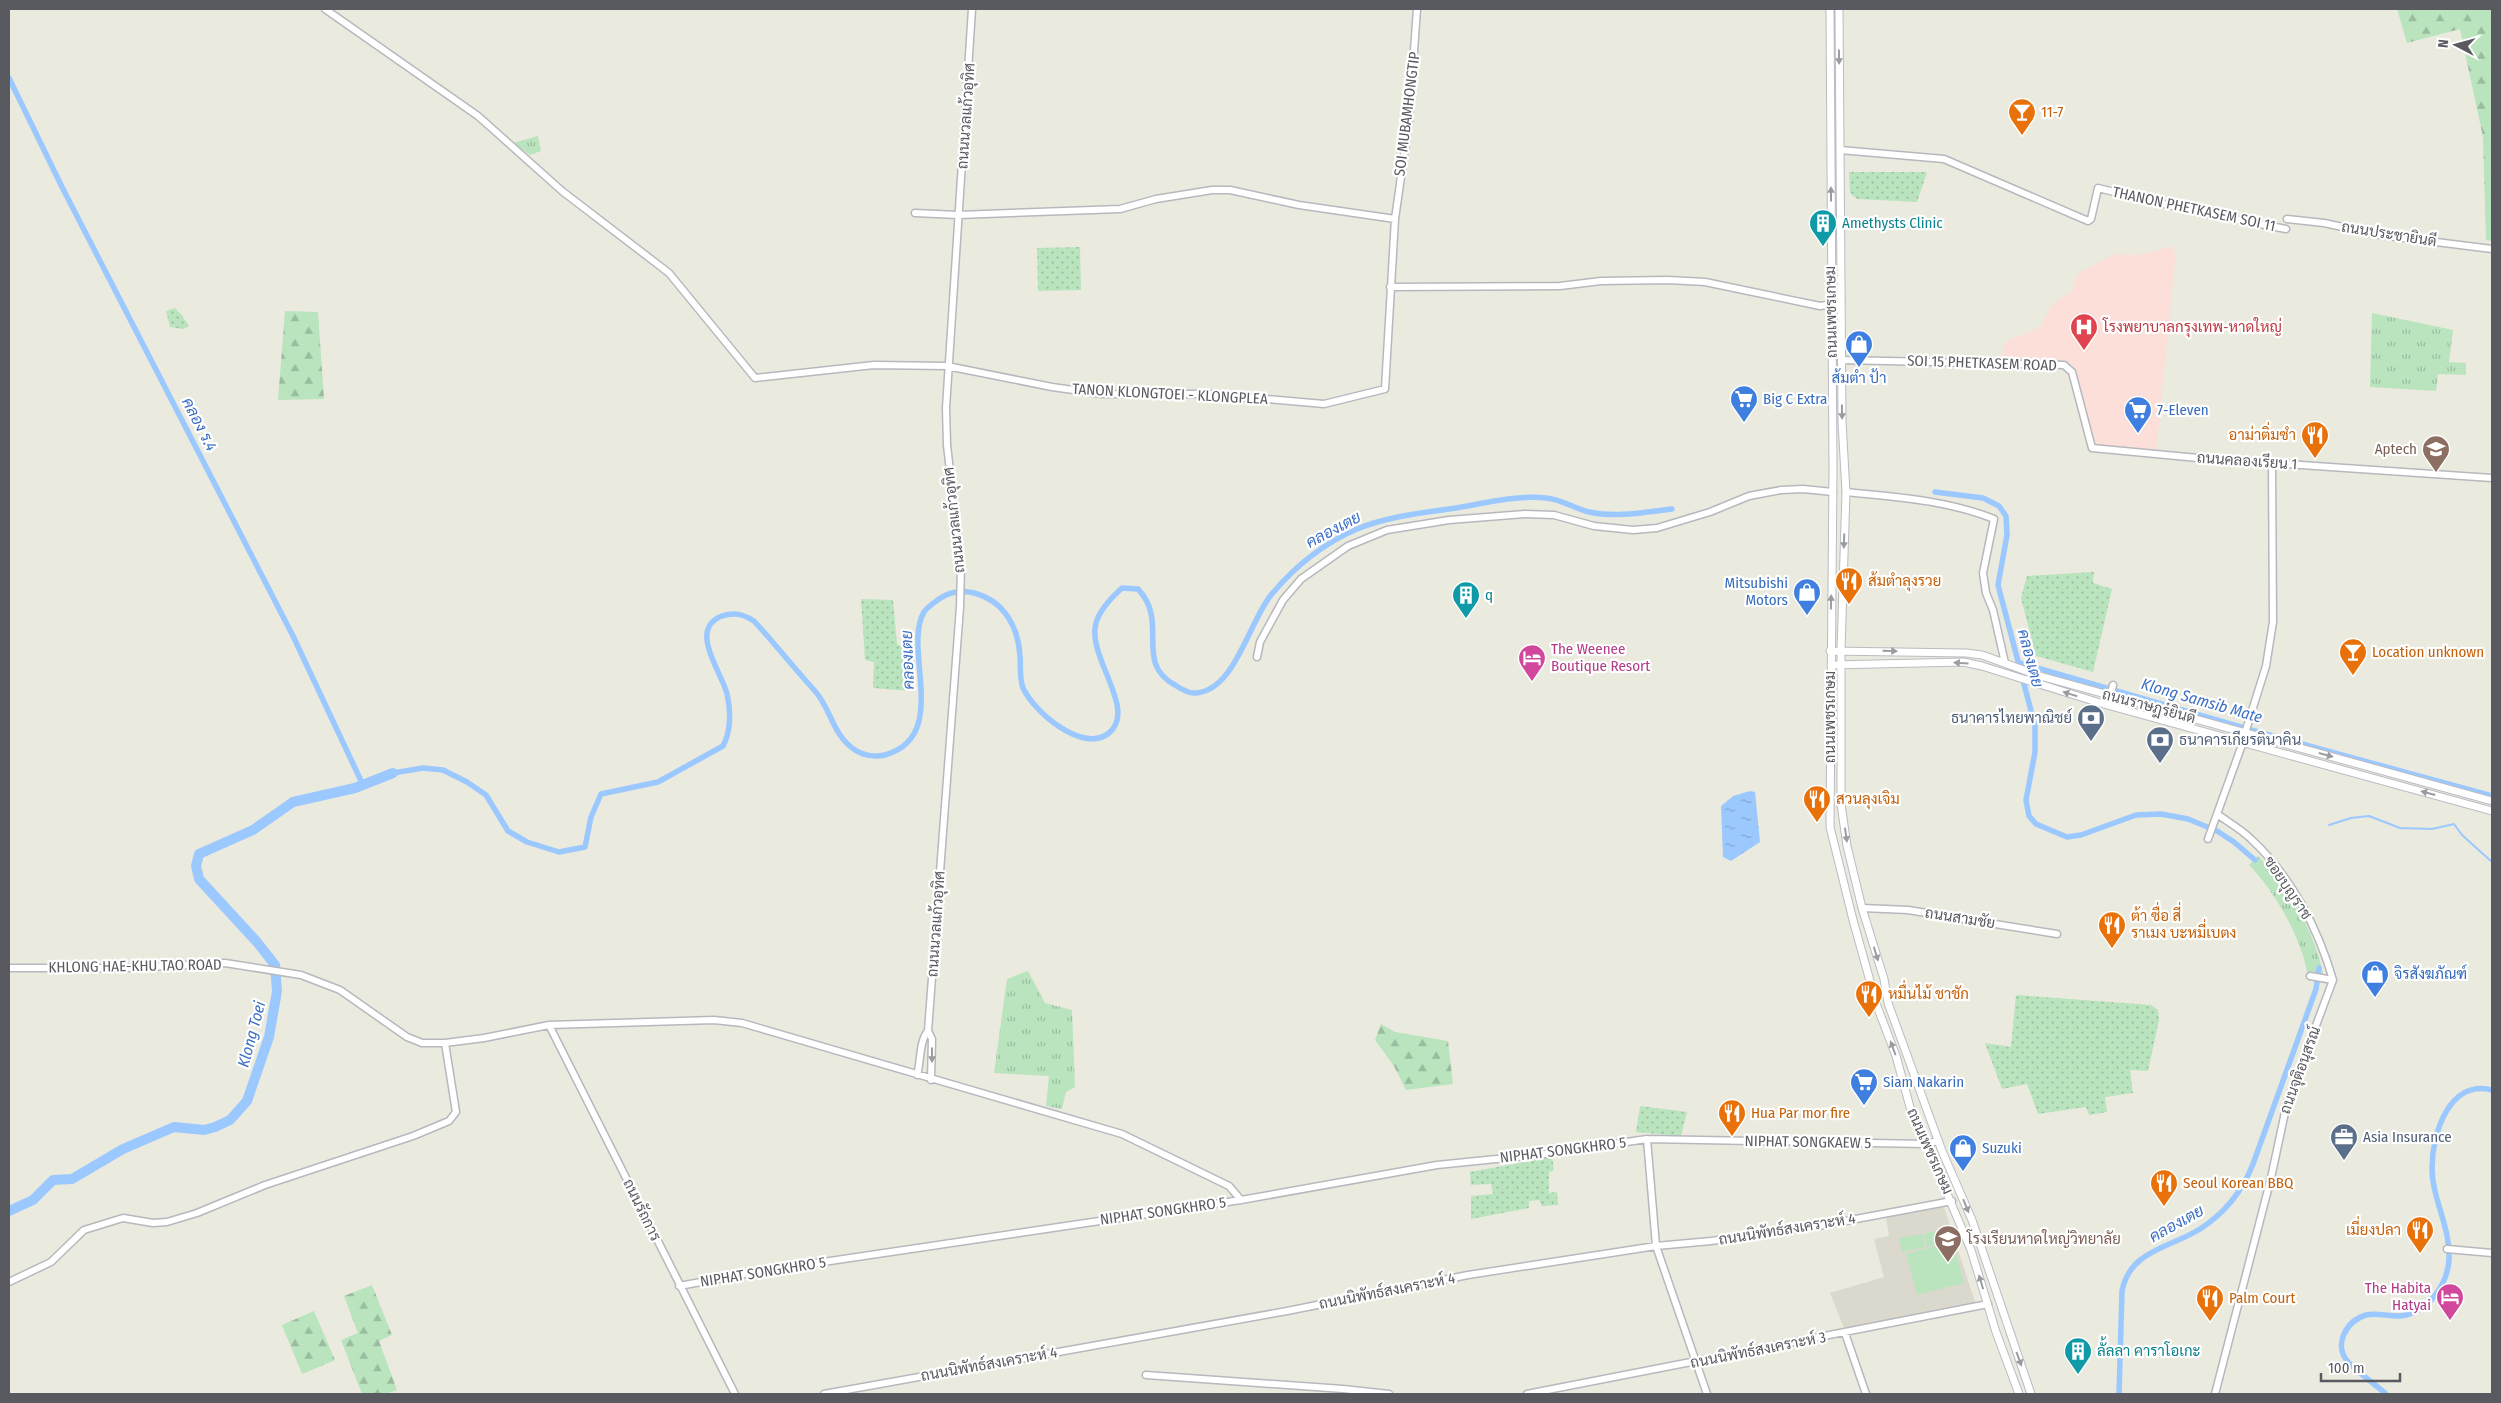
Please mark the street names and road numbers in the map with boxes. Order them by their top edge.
street label: SOI MUBAMHONGTIP [1390,51,1424,177]
street label: ถนนนวลแก้วอุทิศ [952,62,981,170]
street label: THANON PHETKASEM SOI 11 [2111,183,2277,235]
street label: ถนนประชายินดี [2340,217,2438,250]
street label: ถนนเพชรเกษม [1821,266,1841,358]
street label: SOI 15 PHETKASEM ROAD [1907,351,2057,375]
street label: TANON KLONGTOEI - KLONGPLEA [1072,380,1268,408]
street label: ถนนคลองเรียน 1 [2196,448,2298,473]
street label: ถนนนวลแก้วอุทิศ [938,466,971,574]
street label: ถนนเพชรเกษม [1821,671,1839,763]
street label: ถนนราษฎร์ยินดี [2100,684,2198,728]
street label: ซอยบุญราช [2259,853,2316,924]
street label: ถนนนวลแก้วอุทิศ [922,870,951,978]
street label: ถนนสามชัย [1924,904,1996,932]
street label: KHLONG HAE-KHU TAO ROAD [48,955,222,977]
street label: ถนนจุติอนุสรณ์ [2275,1023,2326,1117]
street label: ถนนเพชรเกษม [1903,1105,1957,1197]
street label: NIPHAT SONGKAEW 5 [1745,1132,1872,1152]
street label: NIPHAT SONGKHRO 5 [1499,1133,1627,1167]
street label: ถนนรัถการ [619,1176,665,1244]
street label: NIPHAT SONGKHRO 5 [1099,1193,1227,1229]
street label: ถนนนิพัทธ์สงเคราะห์ 4 [1717,1208,1857,1249]
street label: NIPHAT SONGKHRO 5 [699,1253,827,1291]
street label: ถนนนิพัทธ์สงเคราะห์ 4 [1317,1268,1457,1313]
street label: ถนนนิพัทธ์สงเคราะห์ 3 [1688,1327,1828,1372]
street label: ถนนนิพัทธ์สงเคราะห์ 4 [919,1342,1059,1385]

